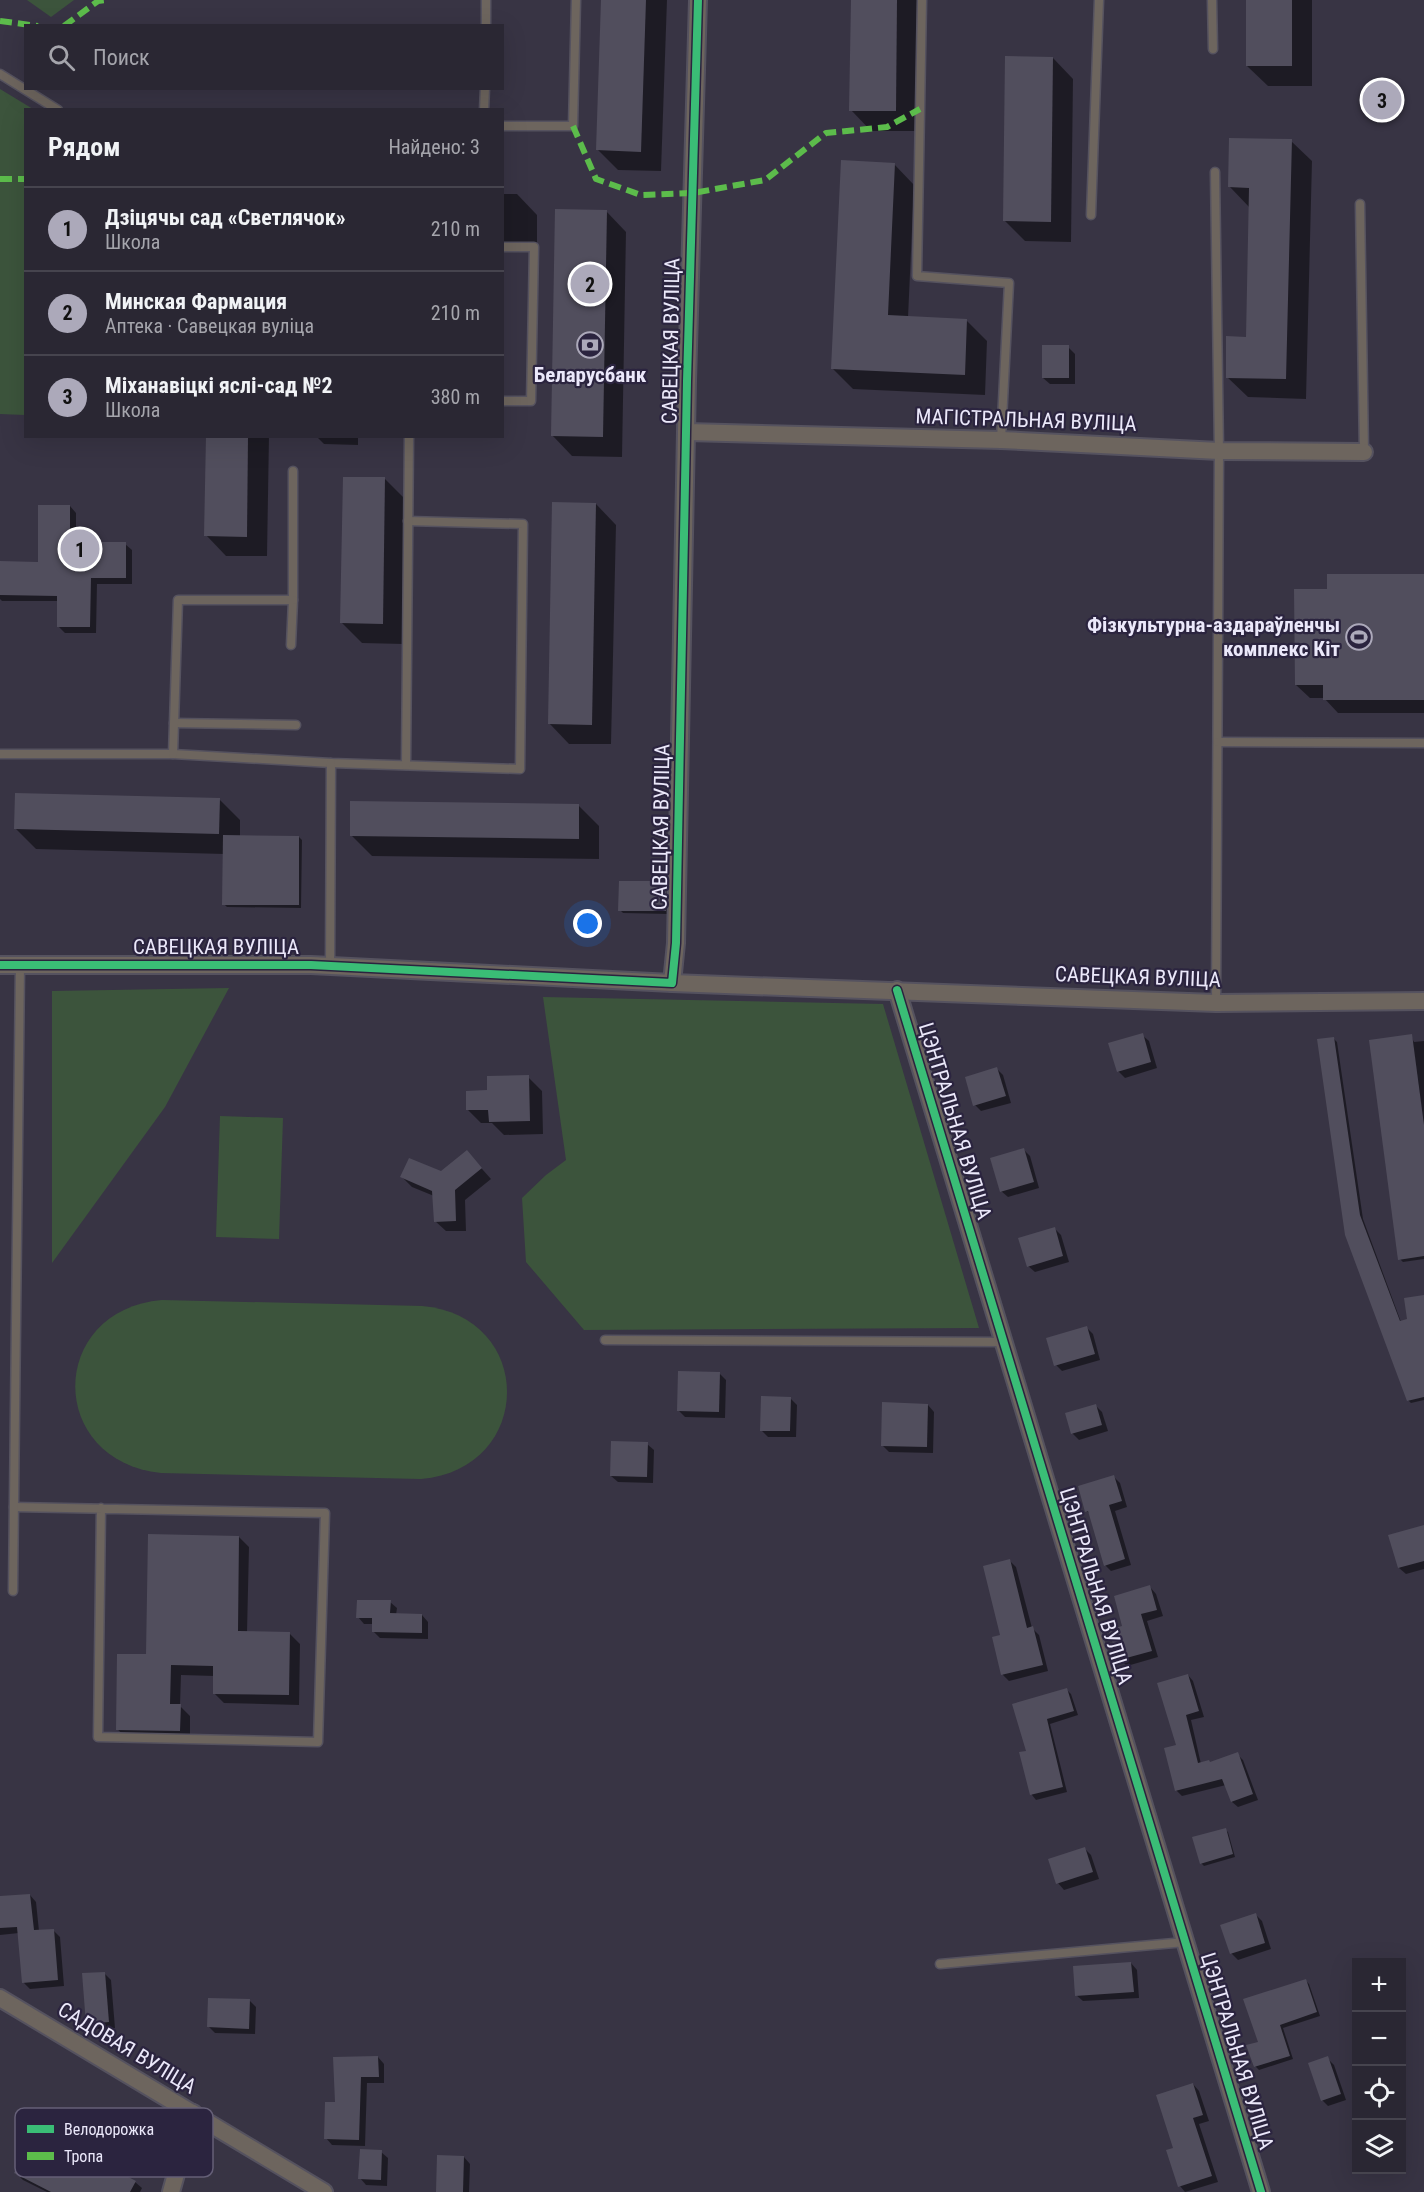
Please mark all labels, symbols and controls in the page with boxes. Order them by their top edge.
search box [24,24,504,90]
icon: search [45,41,78,74]
text: Поиск [93,45,150,70]
pin: 3 [1362,78,1402,122]
text: Рядом [48,132,120,162]
text: Найдено: 3 [388,135,480,159]
text: Дзіцячы сад «Светлячок» [105,205,346,230]
text: 1 [62,217,73,241]
text: 210 m [431,217,480,241]
text: Школа [105,230,160,254]
street label: САВЕЦКАЯ ВУЛІЦА [658,258,684,424]
pin: 2 [570,262,610,306]
text: Минская Фармация [105,289,287,314]
text: 2 [62,301,73,325]
text: 210 m [431,301,480,325]
text: Аптека · Савецкая вуліца [105,314,314,338]
bank icon: Беларусбанк [575,330,605,360]
place label: Беларусбанк [534,363,647,387]
text: Міханавіцкі яслі-сад №2 [105,373,333,398]
text: 3 [62,385,73,409]
text: 380 m [431,385,480,409]
text: Школа [105,398,160,422]
street label: МАГІСТРАЛЬНАЯ ВУЛІЦА [915,404,1137,436]
pin: 1 [60,526,100,572]
place label: Фізкультурна-аздараўленчы комплекс Кіт [1087,613,1340,661]
sports icon: Фізкультурна-аздараўленчы комплекс Кіт [1344,622,1374,652]
street label: САВЕЦКАЯ ВУЛІЦА [648,744,674,910]
your location [573,909,602,938]
street label: САВЕЦКАЯ ВУЛІЦА [133,935,299,959]
street label: САВЕЦКАЯ ВУЛІЦА [1055,962,1221,992]
street label: ЦЭНТРАЛЬНАЯ ВУЛІЦА [914,1020,996,1222]
street label: ЦЭНТРАЛЬНАЯ ВУЛІЦА [1055,1485,1137,1687]
street label: ЦЭНТРАЛЬНАЯ ВУЛІЦА [1196,1950,1278,2152]
map controls [1352,1958,1406,2174]
button: + [1352,1958,1406,2012]
street label: САДОВАЯ ВУЛІЦА [54,1997,200,2099]
button: − [1352,2012,1406,2066]
button: locate [1352,2066,1406,2120]
legend [15,2108,213,2177]
text: Велодорожка [64,2120,154,2139]
button: layers [1352,2120,1406,2174]
text: Тропа [64,2147,103,2166]

